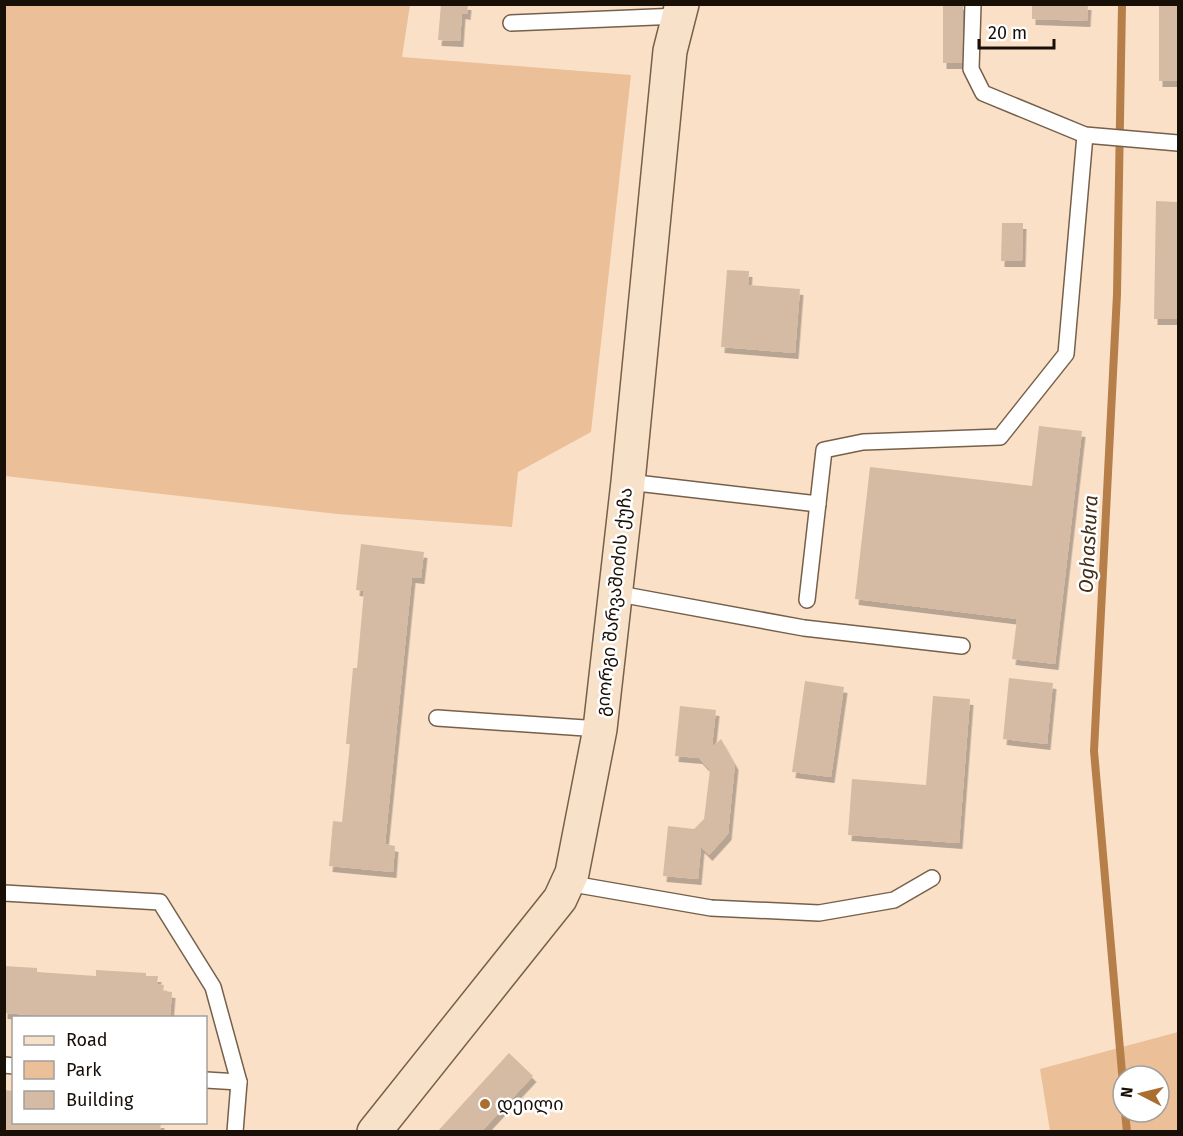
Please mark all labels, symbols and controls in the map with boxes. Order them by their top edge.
scale bar [979,12,1054,50]
text: 20 m [988,22,1027,44]
street label: გიორგი შარვაშიძის ქუჩა [591,486,637,718]
water label: Oghaskura [1073,494,1103,594]
legend [12,1016,207,1124]
text: Road [66,1029,108,1051]
text: Park [66,1059,102,1081]
north arrow [1111,1064,1171,1124]
text: N [1117,1086,1137,1099]
text: Building [66,1089,134,1111]
place label: დეილი [497,1093,564,1115]
marker: დეილი [478,1097,492,1111]

